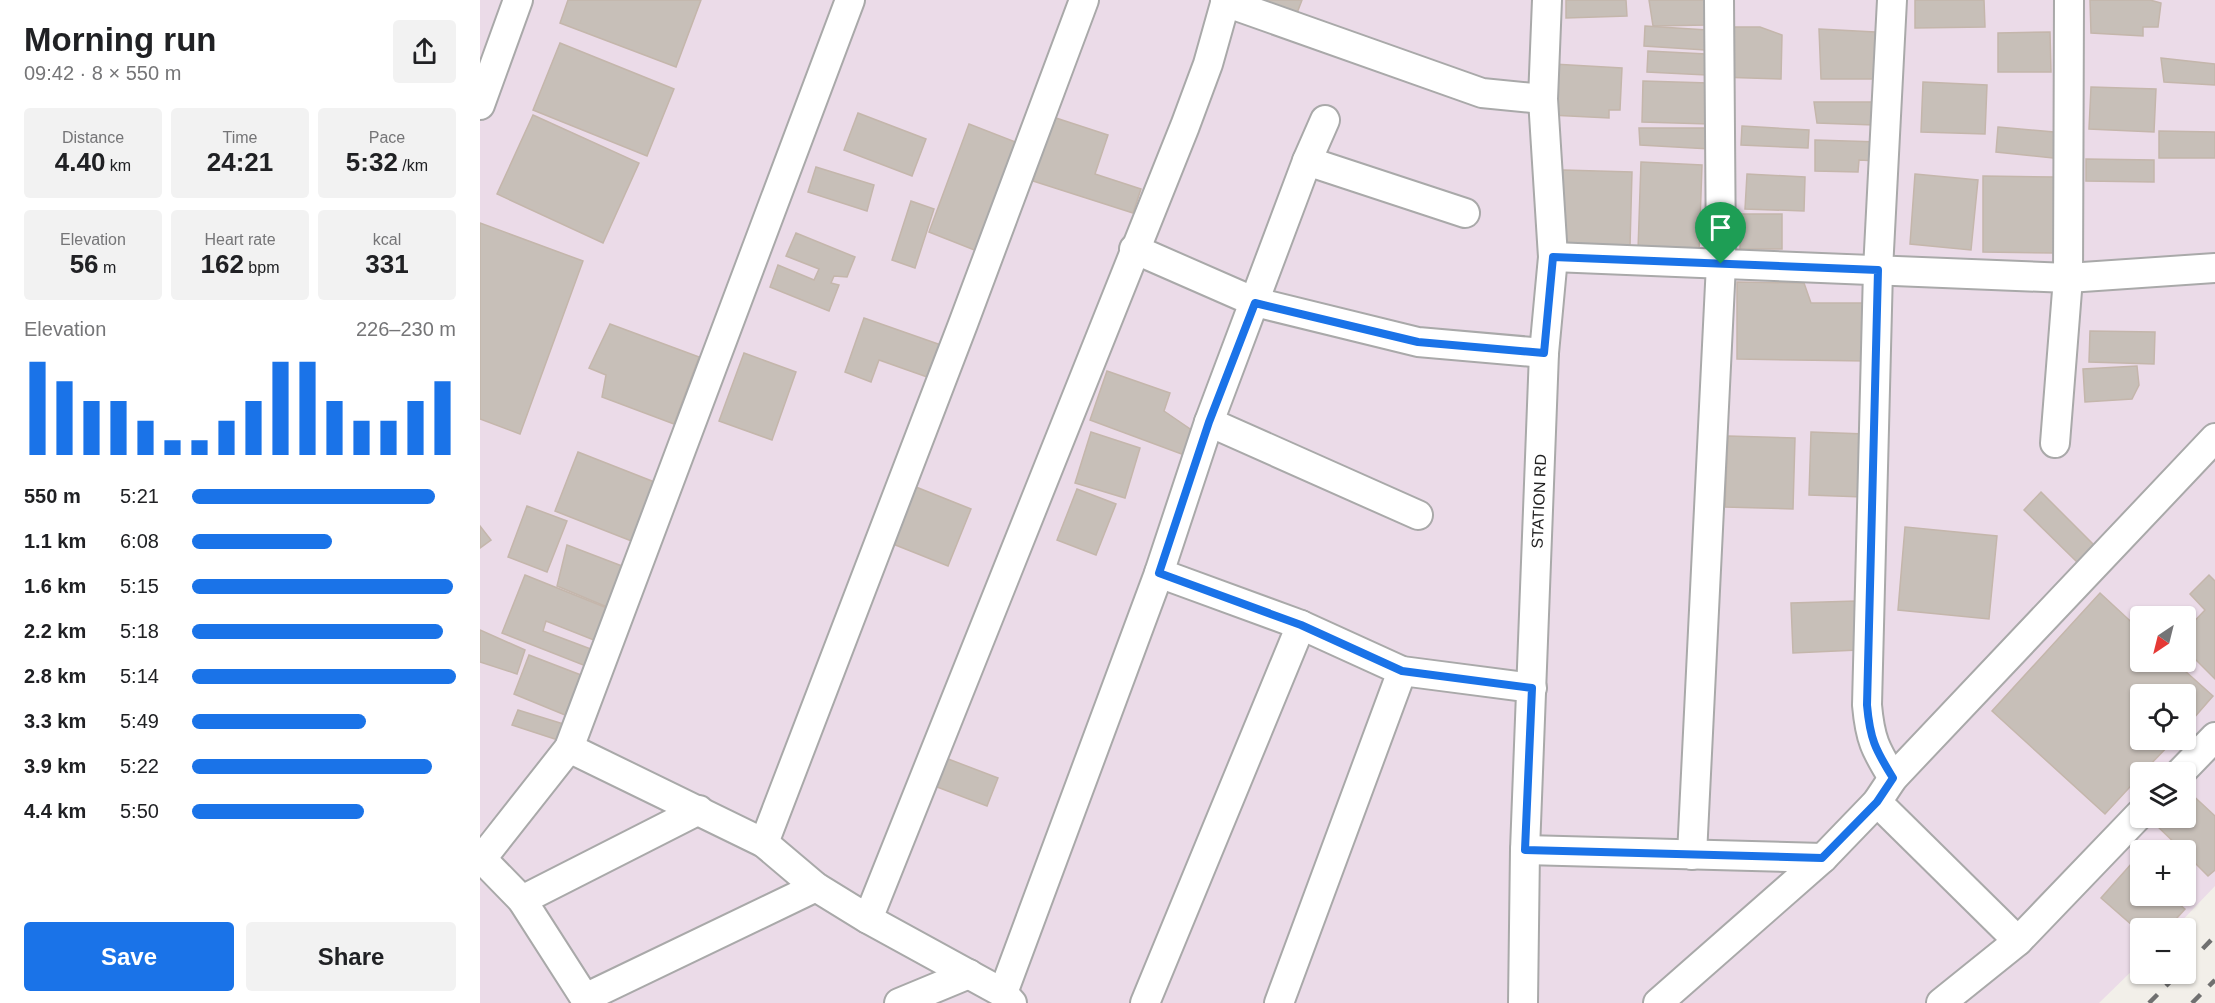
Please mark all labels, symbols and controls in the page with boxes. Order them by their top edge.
button: share [393,20,456,83]
text: Morning run [24,21,216,58]
text: 09:42 · 8 × 550 m [24,62,181,84]
text: Distance [62,129,124,146]
text: Time [223,129,257,146]
text: Pace [369,129,405,146]
text: 4.40 [55,147,105,177]
text: 24:21 [207,147,273,177]
text: 5:32 [346,147,398,177]
text: km [105,157,131,174]
text: /km [398,157,428,174]
pin [1695,202,1746,264]
icon: arrive [1704,211,1737,244]
text: Elevation [60,231,126,248]
text: Heart rate [204,231,276,248]
text: kcal [373,231,401,248]
text: 56 [70,249,99,279]
text: 162 [201,249,244,279]
text: 331 [365,249,409,279]
text: m [99,259,116,276]
text: bpm [244,259,279,276]
text: Elevation [24,318,106,340]
text: 226–230 m [356,318,456,340]
street label: STATION RD [1528,454,1549,549]
text: 550 m [24,485,81,507]
text: 5:21 [120,485,159,507]
text: 1.1 km [24,530,86,552]
text: 6:08 [120,530,159,552]
text: 1.6 km [24,575,86,597]
text: 5:15 [120,575,159,597]
north arrow [2130,606,2196,672]
map controls [2130,606,2196,984]
text: 2.2 km [24,620,86,642]
text: 5:18 [120,620,159,642]
text: 2.8 km [24,665,86,687]
text: 5:14 [120,665,159,687]
button: locate [2130,684,2196,750]
text: 3.3 km [24,710,86,732]
text: 5:49 [120,710,159,732]
text: 3.9 km [24,755,86,777]
text: 5:22 [120,755,159,777]
button: layers [2130,762,2196,828]
text: 4.4 km [24,800,86,822]
text: 5:50 [120,800,159,822]
button: + [2130,840,2196,906]
button: − [2130,918,2196,984]
button: Save [24,922,234,991]
button: Share [246,922,456,991]

